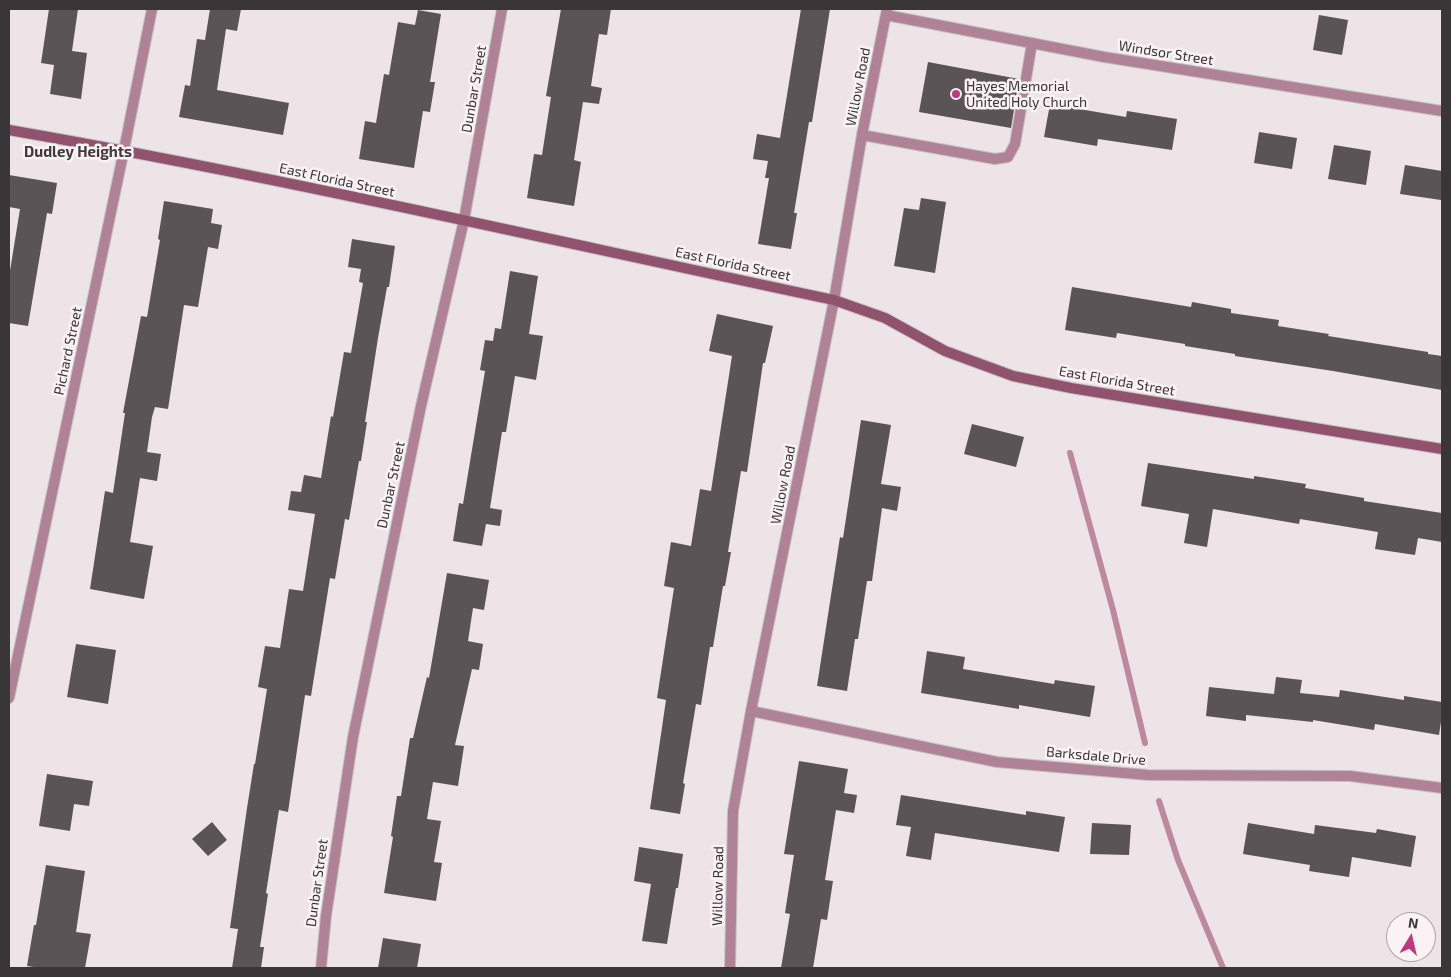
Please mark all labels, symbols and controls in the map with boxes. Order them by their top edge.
street label: Windsor Street [1117,37,1215,69]
street label: Dunbar Street [458,44,490,134]
street label: Willow Road [842,46,874,128]
place label: Hayes Memorial United Holy Church [966,78,1087,110]
marker: Hayes Memorial United Holy Church [950,88,962,100]
district label: Dudley Heights [24,143,132,161]
street label: East Florida Street [278,160,396,200]
street label: East Florida Street [674,244,792,284]
street label: Pichard Street [50,305,86,397]
street label: East Florida Street [1058,363,1176,399]
street label: Dunbar Street [374,440,408,530]
street label: Willow Road [767,444,799,526]
street label: Barksdale Drive [1045,743,1147,769]
street label: Dunbar Street [303,838,331,928]
street label: Willow Road [709,846,727,926]
north arrow [1386,912,1436,962]
text: N [1407,913,1420,932]

